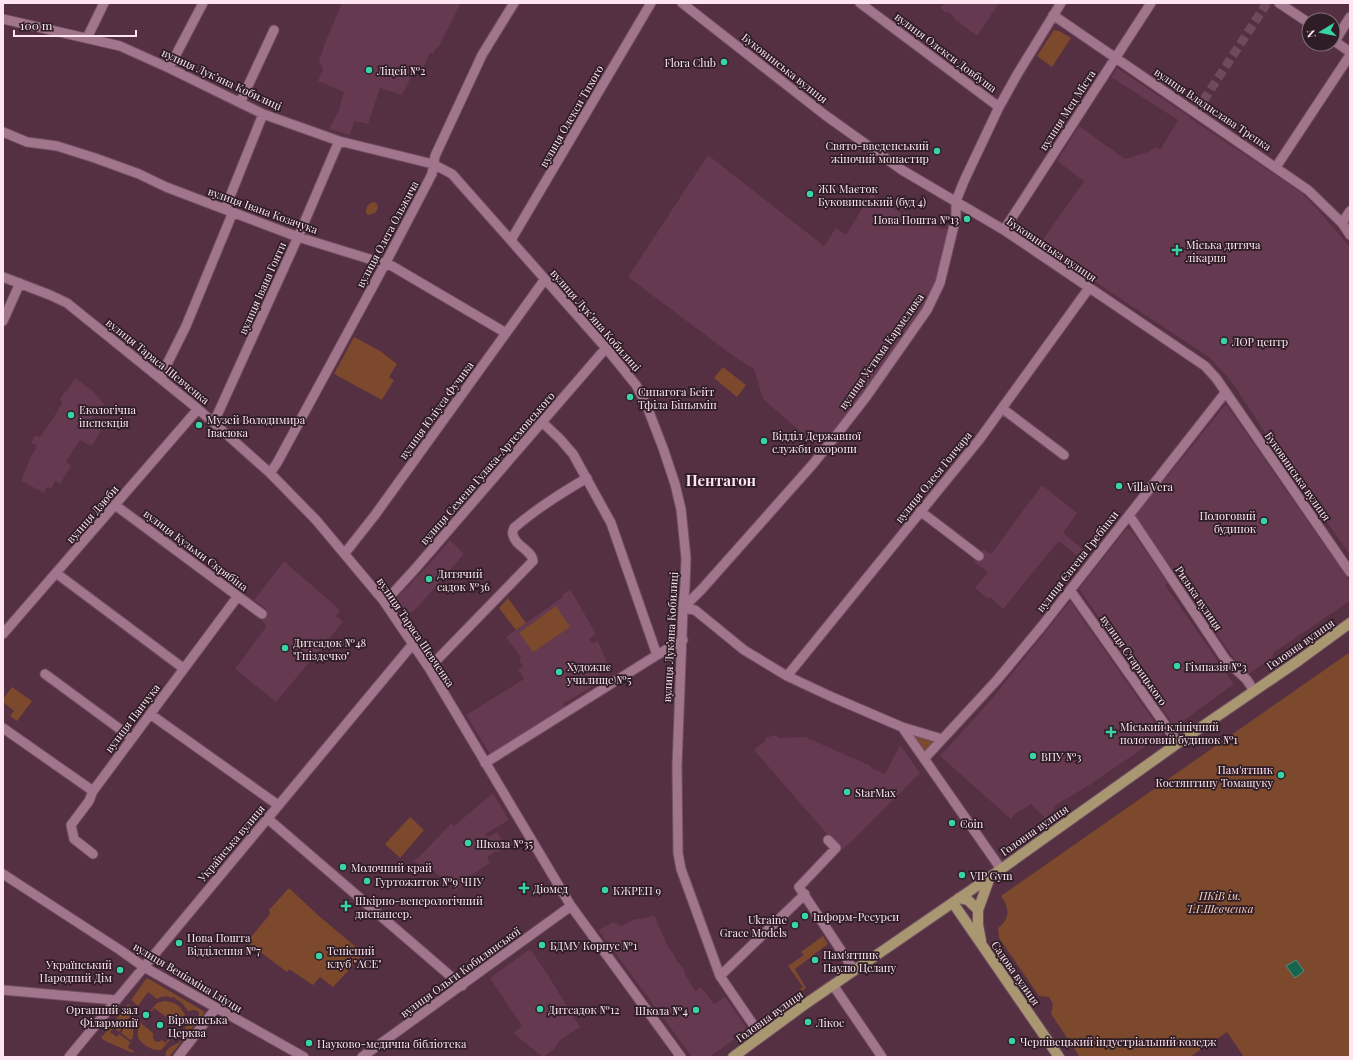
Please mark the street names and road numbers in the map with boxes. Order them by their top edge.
street label: вулиця Олекси Довбуша [892,9,1001,96]
street label: Буковинська вулиця [739,30,831,106]
street label: вулиця Лукʼяна Кобилиці [160,45,284,113]
street label: вулиця Олекси Тихого [536,62,606,170]
street label: вулиця Владислава Трепка [1152,64,1275,154]
street label: вулиця Мец Міста [1035,67,1099,153]
street label: вулиця Олега Ольжича [352,177,422,290]
street label: вулиця Івана Козачука [206,183,321,237]
street label: Буковинська вулиця [1004,213,1100,285]
street label: вулиця Івана Гонти [235,239,289,337]
street label: вулиця Лукʼяна Кобилиці [547,266,645,374]
street label: вулиця Устима Кармелюка [835,290,927,412]
street label: вулиця Тараса Шевченка [103,315,213,408]
street label: вулиця Юліуса Фучика [395,358,477,462]
street label: вулиця Семена Гулака-Артемовського [416,388,558,548]
street label: вулиця Олеся Гончара [891,428,975,526]
street label: Буковинська вулиця [1262,429,1334,524]
street label: вулиця Дзюби [63,482,122,546]
street label: вулиця Кузьми Скрябіна [141,506,252,595]
street label: вулиця Євгена Гребінки [1033,507,1121,615]
street label: Ризька вулиця [1172,563,1226,633]
street label: вулиця Лукʼяна Кобилиці [659,571,681,703]
street label: вулиця Тараса Шевченка [374,574,459,690]
street label: вулиця Старицького [1097,612,1171,708]
street label: Головна вулиця [1263,615,1337,673]
street label: вулиця Панчука [101,680,163,756]
street label: Українська вулиця [194,801,268,886]
street label: Головна вулиця [997,801,1071,859]
street label: вулиця Ольги Кобилянської [397,923,524,1021]
street label: вулиця Веніаміна Іліуци [131,938,245,1016]
street label: Садова вулиця [988,938,1044,1008]
street label: Головна вулиця [732,986,806,1046]

